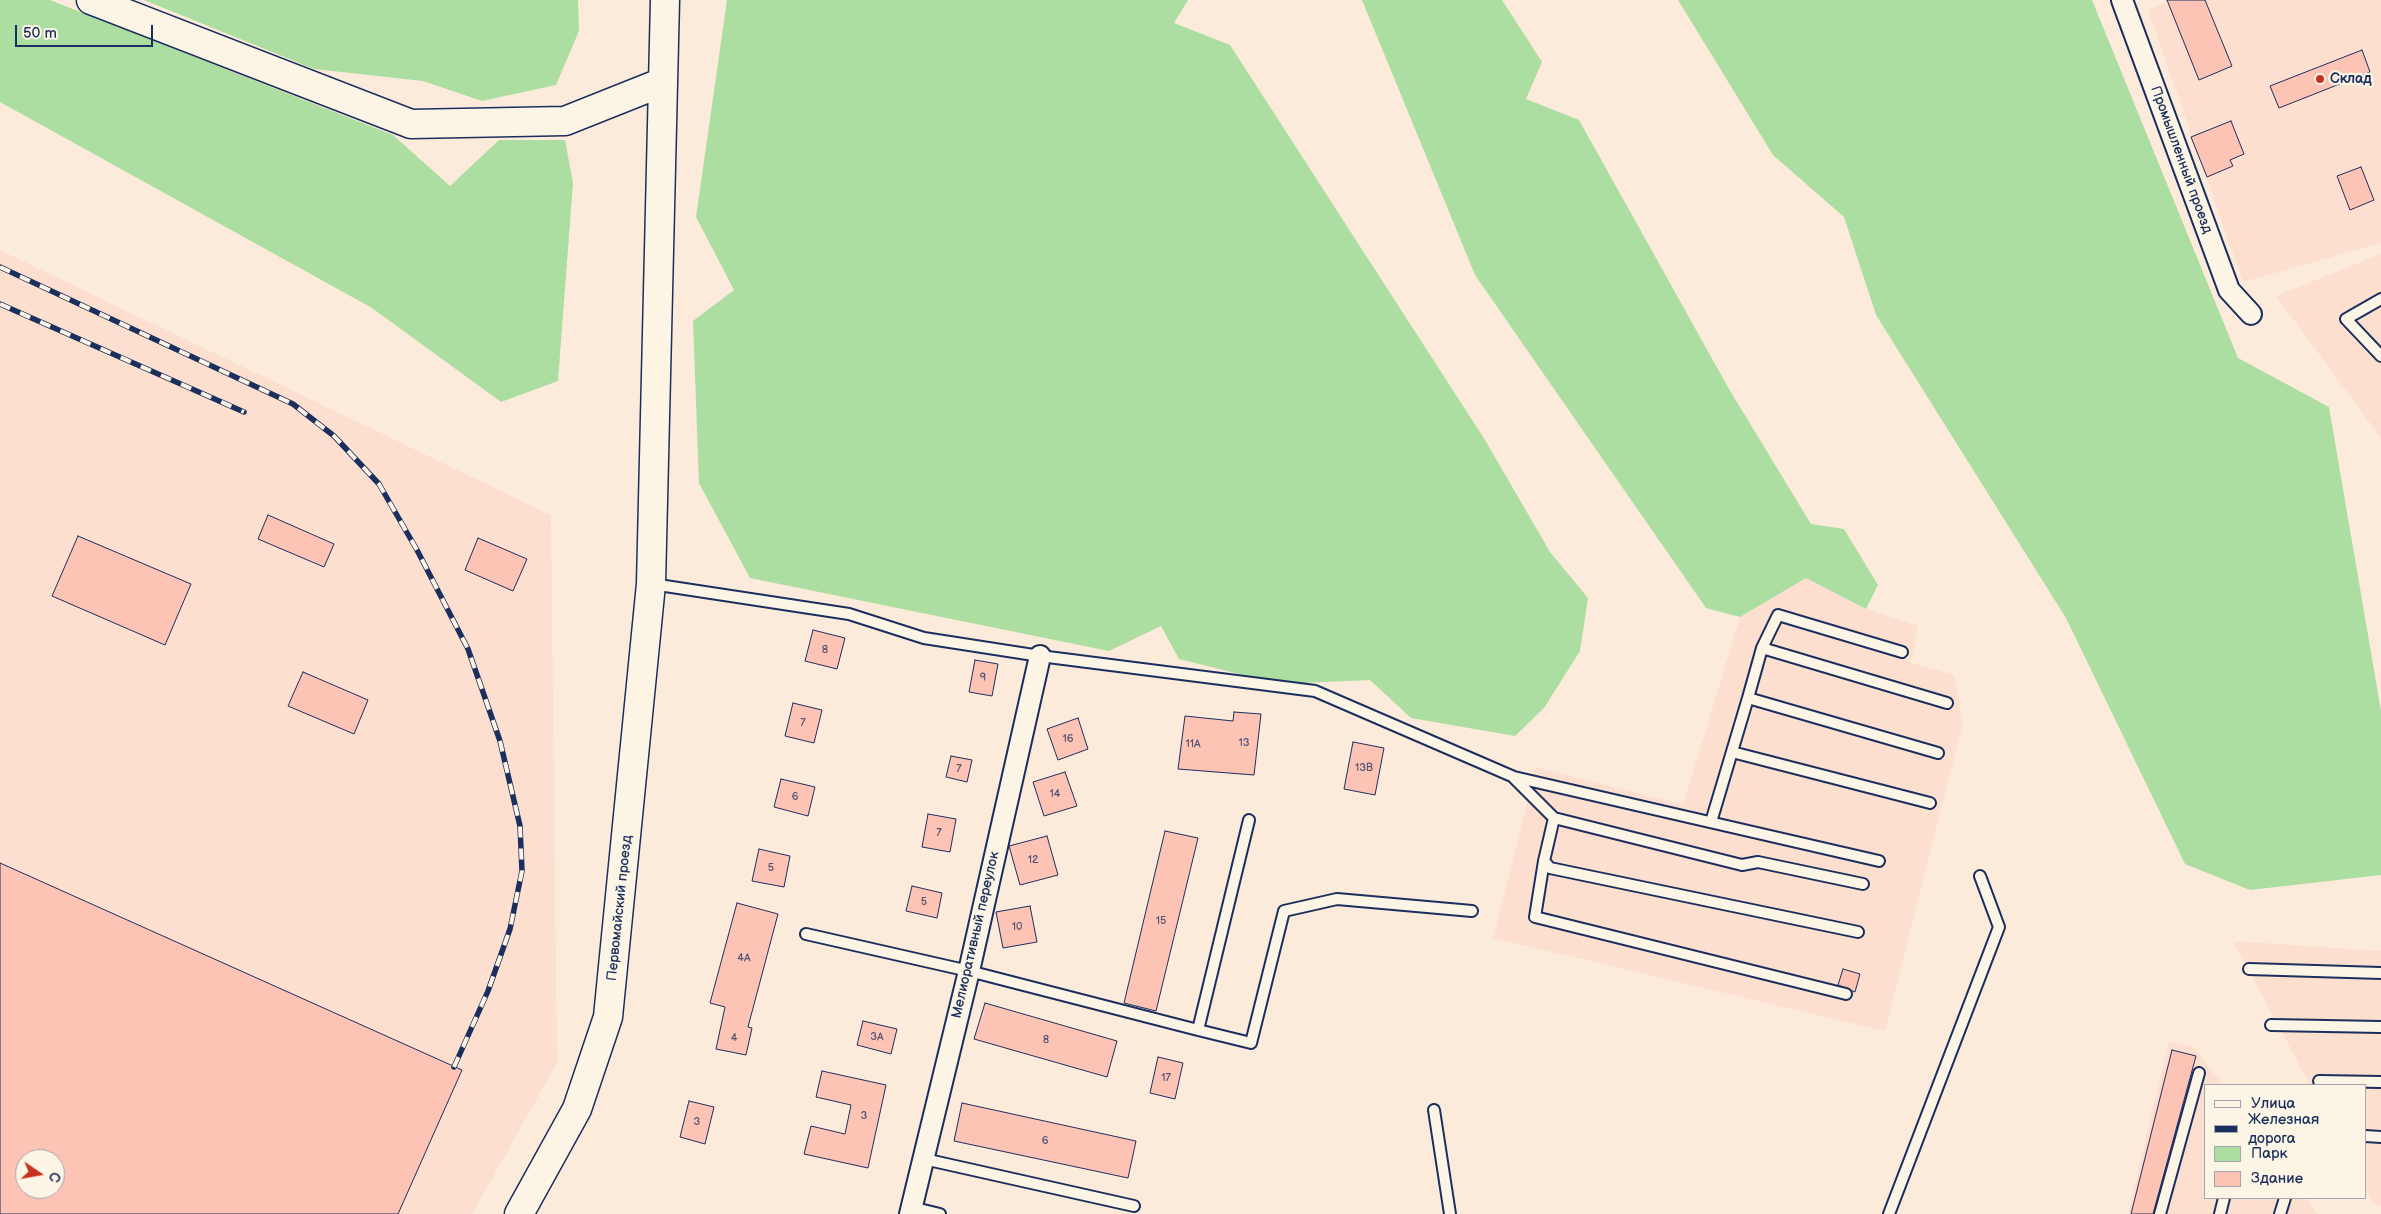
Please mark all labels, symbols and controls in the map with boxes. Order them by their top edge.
scale bar [18,15,155,47]
text: 50 m [23,24,57,43]
place label: Склад [2330,71,2372,87]
marker: Склад [2314,73,2326,85]
street label: Промышленный проезд [2147,84,2215,236]
house number: 8 [822,643,828,657]
house number: 9 [980,671,986,685]
house number: 7 [800,716,806,730]
house number: 16 [1063,732,1073,746]
house number: 13 [1238,736,1250,750]
house number: 11А [1185,737,1201,751]
house number: 13В [1355,761,1373,775]
house number: 7 [956,762,962,776]
house number: 14 [1050,787,1060,801]
house number: 6 [792,790,798,804]
house number: 7 [936,826,942,840]
street label: Первомайский проезд [604,834,636,982]
street label: Мелиоративный переулок [949,850,1003,1020]
house number: 12 [1028,853,1038,867]
house number: 5 [768,861,774,875]
house number: 5 [921,895,927,909]
house number: 15 [1156,914,1166,928]
house number: 10 [1012,920,1022,934]
house number: 4А [737,951,751,965]
house number: 3А [870,1030,884,1044]
house number: 4 [731,1031,737,1045]
house number: 8 [1043,1033,1049,1047]
house number: 17 [1161,1071,1171,1085]
legend [2204,1084,2366,1199]
text: Улица [2251,1094,2295,1113]
house number: 3 [861,1109,867,1123]
text: Железная дорога [2248,1110,2319,1148]
house number: 3 [694,1115,700,1129]
house number: 6 [1042,1134,1048,1148]
text: Парк [2251,1144,2288,1163]
north arrow [15,1149,65,1199]
text: Здание [2251,1169,2303,1188]
text: С [45,1170,64,1184]

